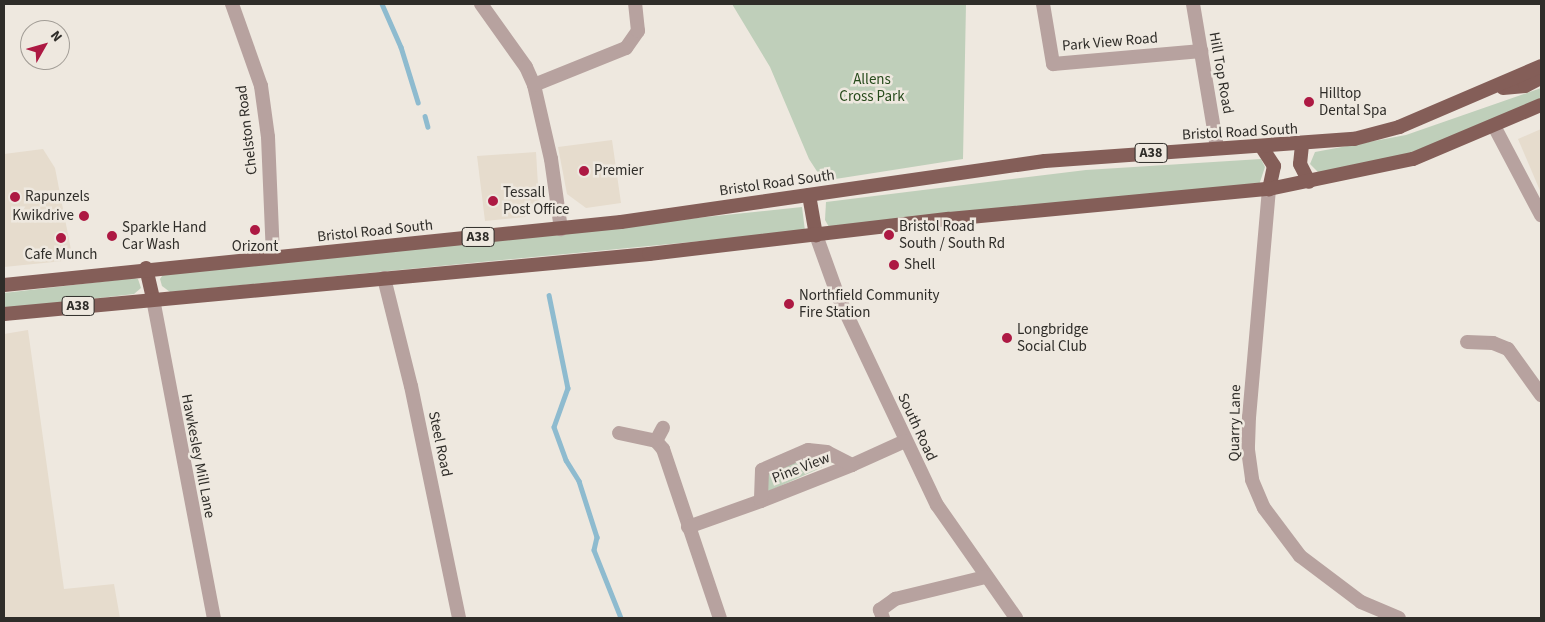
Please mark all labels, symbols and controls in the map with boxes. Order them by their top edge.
north arrow [20,20,70,70]
text: N [45,27,67,46]
street label: Park View Road [1061,29,1159,55]
street label: Hill Top Road [1205,31,1237,115]
park label: Allens Cross Park [839,70,905,105]
street label: Chelston Road [233,84,261,176]
place label: Hilltop Dental Spa [1319,84,1387,119]
marker: Hilltop Dental Spa [1303,96,1315,108]
street label: Bristol Road South [1181,120,1299,144]
road number: A38 [1134,142,1168,164]
place label: Premier [594,162,644,180]
marker: Premier [578,165,590,177]
street label: Bristol Road South [718,166,836,200]
place label: Tessall Post Office [503,183,570,218]
place label: Rapunzels [25,188,90,206]
marker: Rapunzels [9,191,21,203]
marker: Tessall Post Office [487,195,499,207]
place label: Kwikdrive [12,207,74,225]
marker: Kwikdrive [78,210,90,222]
street label: Bristol Road South [316,216,434,246]
place label: Bristol Road South / South Rd [899,217,1005,252]
place label: Sparkle Hand Car Wash [122,218,206,253]
marker: Orizont [249,224,261,236]
road number: A38 [460,226,496,248]
marker: Bristol Road South / South Rd [883,229,895,241]
marker: Sparkle Hand Car Wash [106,230,118,242]
marker: Cafe Munch [55,232,67,244]
place label: Orizont [232,238,278,256]
place label: Cafe Munch [24,246,98,264]
place label: Shell [904,256,935,274]
marker: Shell [888,259,900,271]
place label: Northfield Community Fire Station [799,286,940,321]
road number: A38 [60,294,96,318]
marker: Northfield Community Fire Station [783,298,795,310]
place label: Longbridge Social Club [1017,320,1088,355]
marker: Longbridge Social Club [1001,332,1013,344]
street label: Quarry Lane [1225,384,1245,462]
street label: South Road [893,390,941,464]
street label: Hawkesley Mill Lane [177,392,219,520]
street label: Steel Road [424,410,456,478]
street label: Pine View [770,449,832,487]

